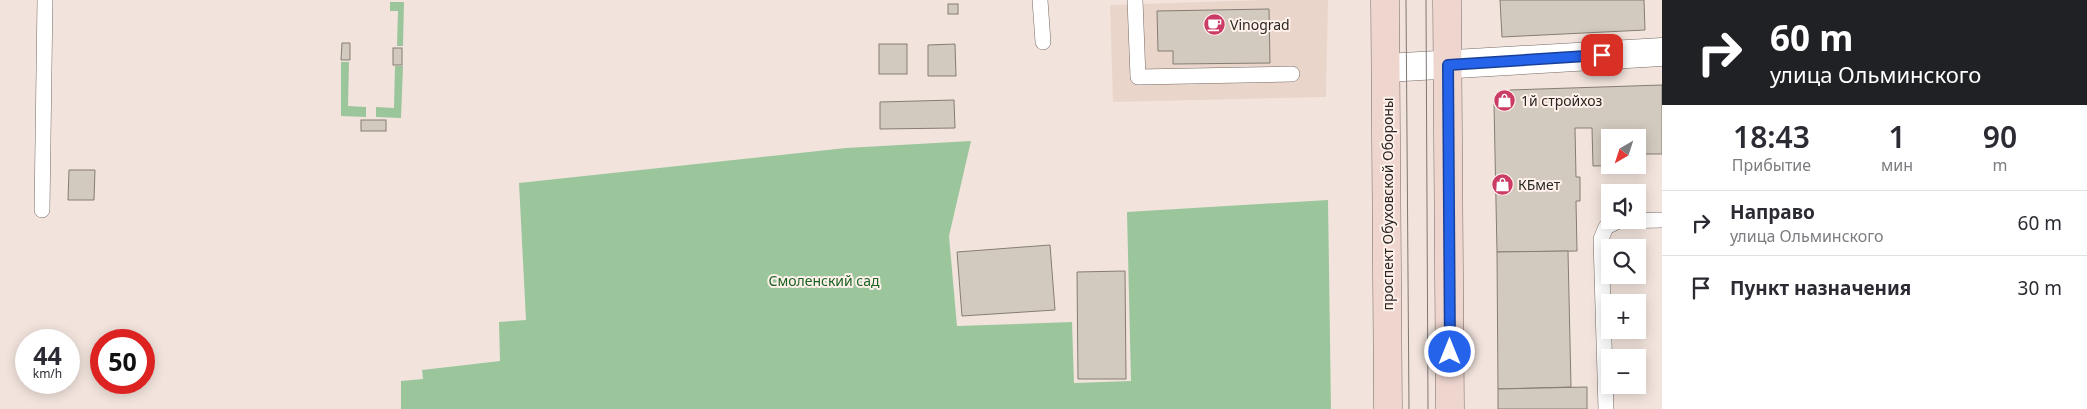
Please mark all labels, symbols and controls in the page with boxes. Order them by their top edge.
cafe icon: Vinograd [1202,12,1226,36]
text: 60 m [1770,14,1853,61]
place label: Vinograd [1230,15,1290,34]
icon: right [1687,20,1752,85]
pin [1581,34,1623,76]
icon: arrive [1588,41,1616,69]
text: улица Ольминского [1770,59,1981,89]
shop icon: 1й стройхоз [1493,88,1517,112]
place label: 1й стройхоз [1521,91,1602,110]
street label: проспект Обуховской Обороны [1378,98,1397,310]
text: 18:43 [1733,116,1810,157]
text: 1 [1888,116,1906,157]
text: 90 [1983,116,2017,157]
north arrow [1601,129,1646,174]
map controls [1601,129,1646,394]
text: Прибытие [1732,154,1811,176]
text: мин [1881,154,1913,176]
text: m [1993,154,2007,176]
shop icon: КБмет [1490,172,1514,196]
place label: КБмет [1518,175,1561,194]
button: sound [1601,184,1646,229]
text: Направо [1730,199,1815,225]
icon: right [1687,209,1715,237]
text: 60 m [2018,210,2062,236]
text: улица Ольминского [1730,225,1884,247]
button: search [1601,239,1646,284]
park label: Смоленский сад [768,271,880,290]
icon: arrive [1687,274,1715,302]
text: Пункт назначения [1730,275,1911,301]
text: 30 m [2018,275,2062,301]
button: + [1601,294,1646,339]
position arrow [1423,325,1475,377]
speed limit sign: 50 [90,329,155,394]
text: 44 [33,338,62,372]
button: − [1601,349,1646,394]
text: km/h [33,365,62,382]

